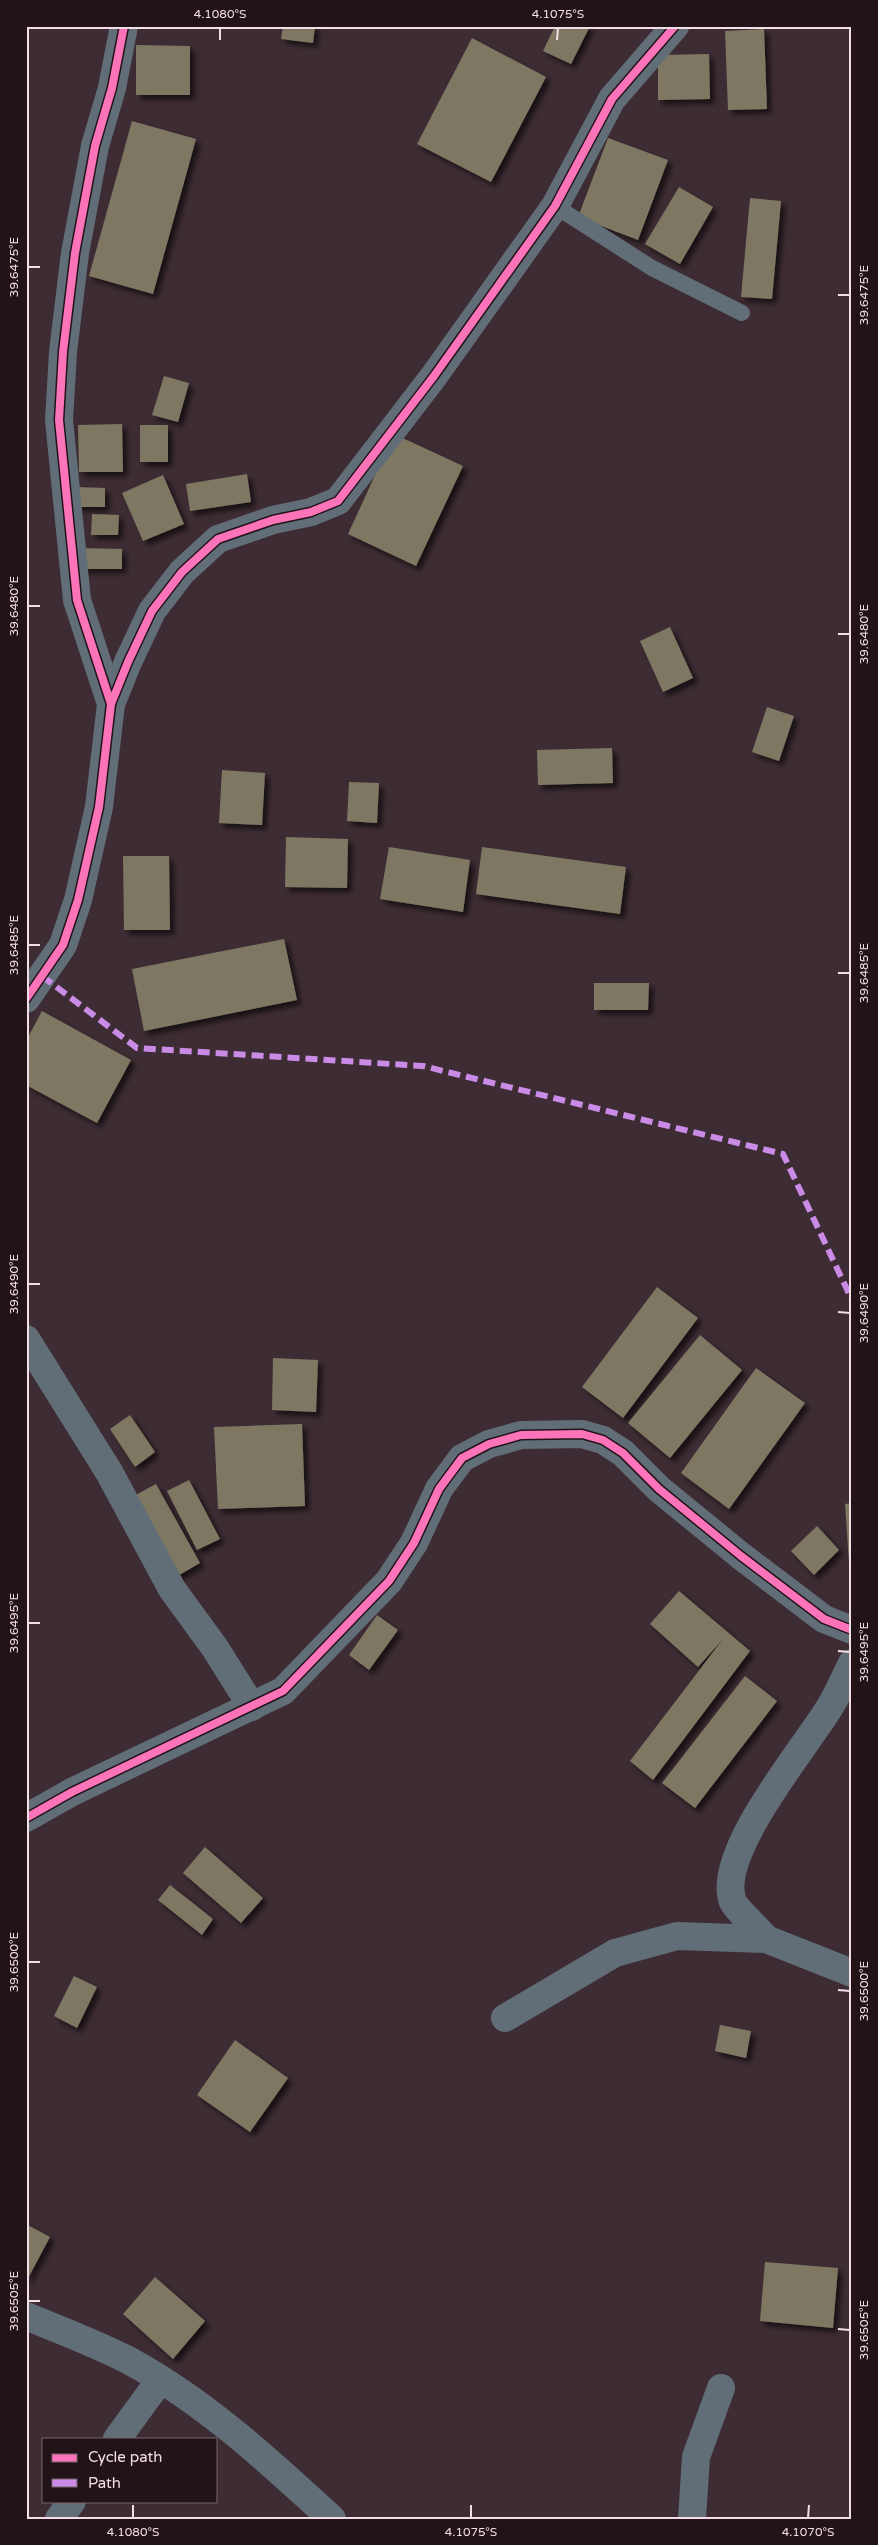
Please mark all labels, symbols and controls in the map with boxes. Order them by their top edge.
text: 4.1080°S [194,7,246,21]
text: 4.1075°S [532,7,584,21]
text: 39.6475°E [7,237,21,297]
text: 39.6475°E [857,265,871,325]
text: 39.6480°E [7,575,21,636]
text: 39.6480°E [857,603,871,664]
text: 39.6485°E [7,915,21,975]
text: 39.6485°E [857,943,871,1003]
text: 39.6490°E [7,1253,21,1314]
text: 39.6490°E [857,1282,871,1343]
text: 39.6495°E [7,1593,21,1653]
text: 39.6495°E [857,1622,871,1682]
text: 39.6500°E [7,1931,21,1992]
text: 39.6500°E [857,1960,871,2021]
text: 39.6505°E [7,2271,21,2331]
text: 39.6505°E [857,2300,871,2360]
legend [42,2438,218,2502]
text: Cycle path [88,2448,162,2466]
text: Path [88,2474,121,2492]
text: 4.1080°S [107,2525,159,2539]
text: 4.1075°S [445,2525,497,2539]
text: 4.1070°S [782,2525,834,2539]

